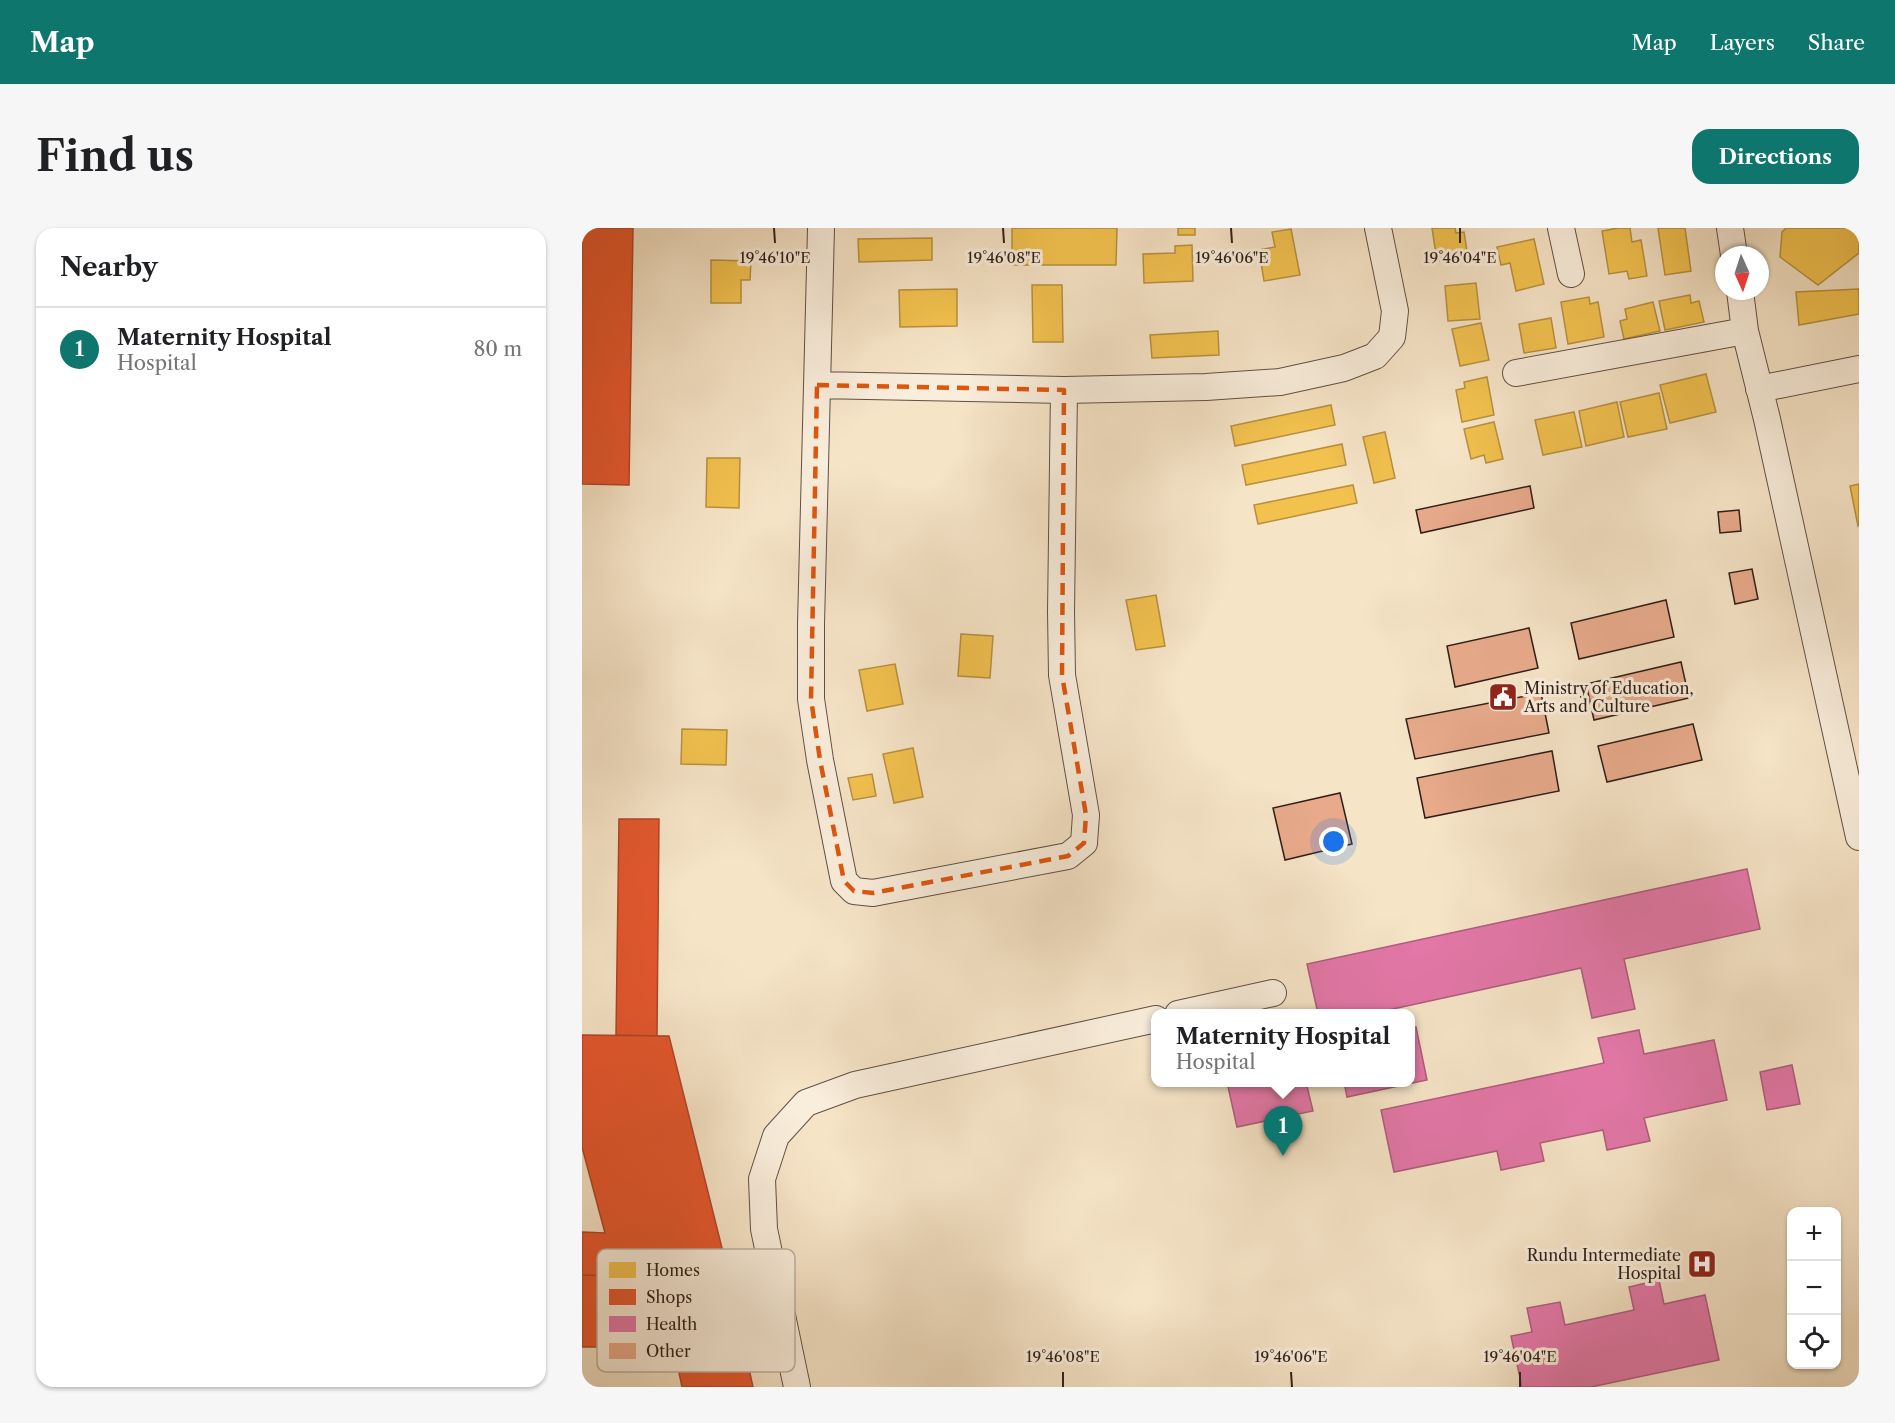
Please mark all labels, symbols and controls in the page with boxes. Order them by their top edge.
text: Map [30,25,94,59]
text: Map [1632,30,1677,55]
text: Layers [1710,30,1775,55]
text: Share [1808,30,1865,55]
button: Directions [1692,129,1859,184]
text: Find us [36,130,194,182]
north arrow [1715,246,1769,300]
text: 19°46'10"E [739,248,811,267]
text: 19°46'08"E [967,248,1041,267]
text: 19°46'06"E [1195,248,1269,267]
text: 19°46'04"E [1423,248,1497,267]
text: Nearby [60,251,158,283]
text: Maternity Hospital [117,324,332,351]
text: 1 [75,337,84,361]
text: 80 m [474,337,522,361]
text: Hospital [117,351,197,375]
place label: Ministry of Education, Arts and Culture [1523,678,1694,716]
public building icon: Ministry of Education, Arts and Culture [1487,681,1519,713]
your location [1319,827,1348,856]
popup [1151,1009,1415,1087]
text: Maternity Hospital [1176,1023,1390,1050]
text: Hospital [1176,1050,1255,1074]
pin: 1 [1264,1106,1302,1156]
map controls [1787,1207,1841,1369]
button: + [1787,1207,1841,1261]
place label: Rundu Intermediate Hospital [1527,1245,1681,1283]
hospital icon: Rundu Intermediate Hospital [1686,1248,1718,1280]
legend [597,1249,795,1372]
text: Homes [646,1260,700,1280]
button: − [1787,1261,1841,1315]
text: Shops [646,1287,692,1307]
text: Health [646,1314,697,1334]
button: locate [1787,1315,1841,1369]
text: Other [646,1341,691,1361]
text: 19°46'08"E [1026,1347,1100,1366]
text: 19°46'06"E [1254,1347,1328,1366]
text: 19°46'04"E [1483,1347,1557,1366]

